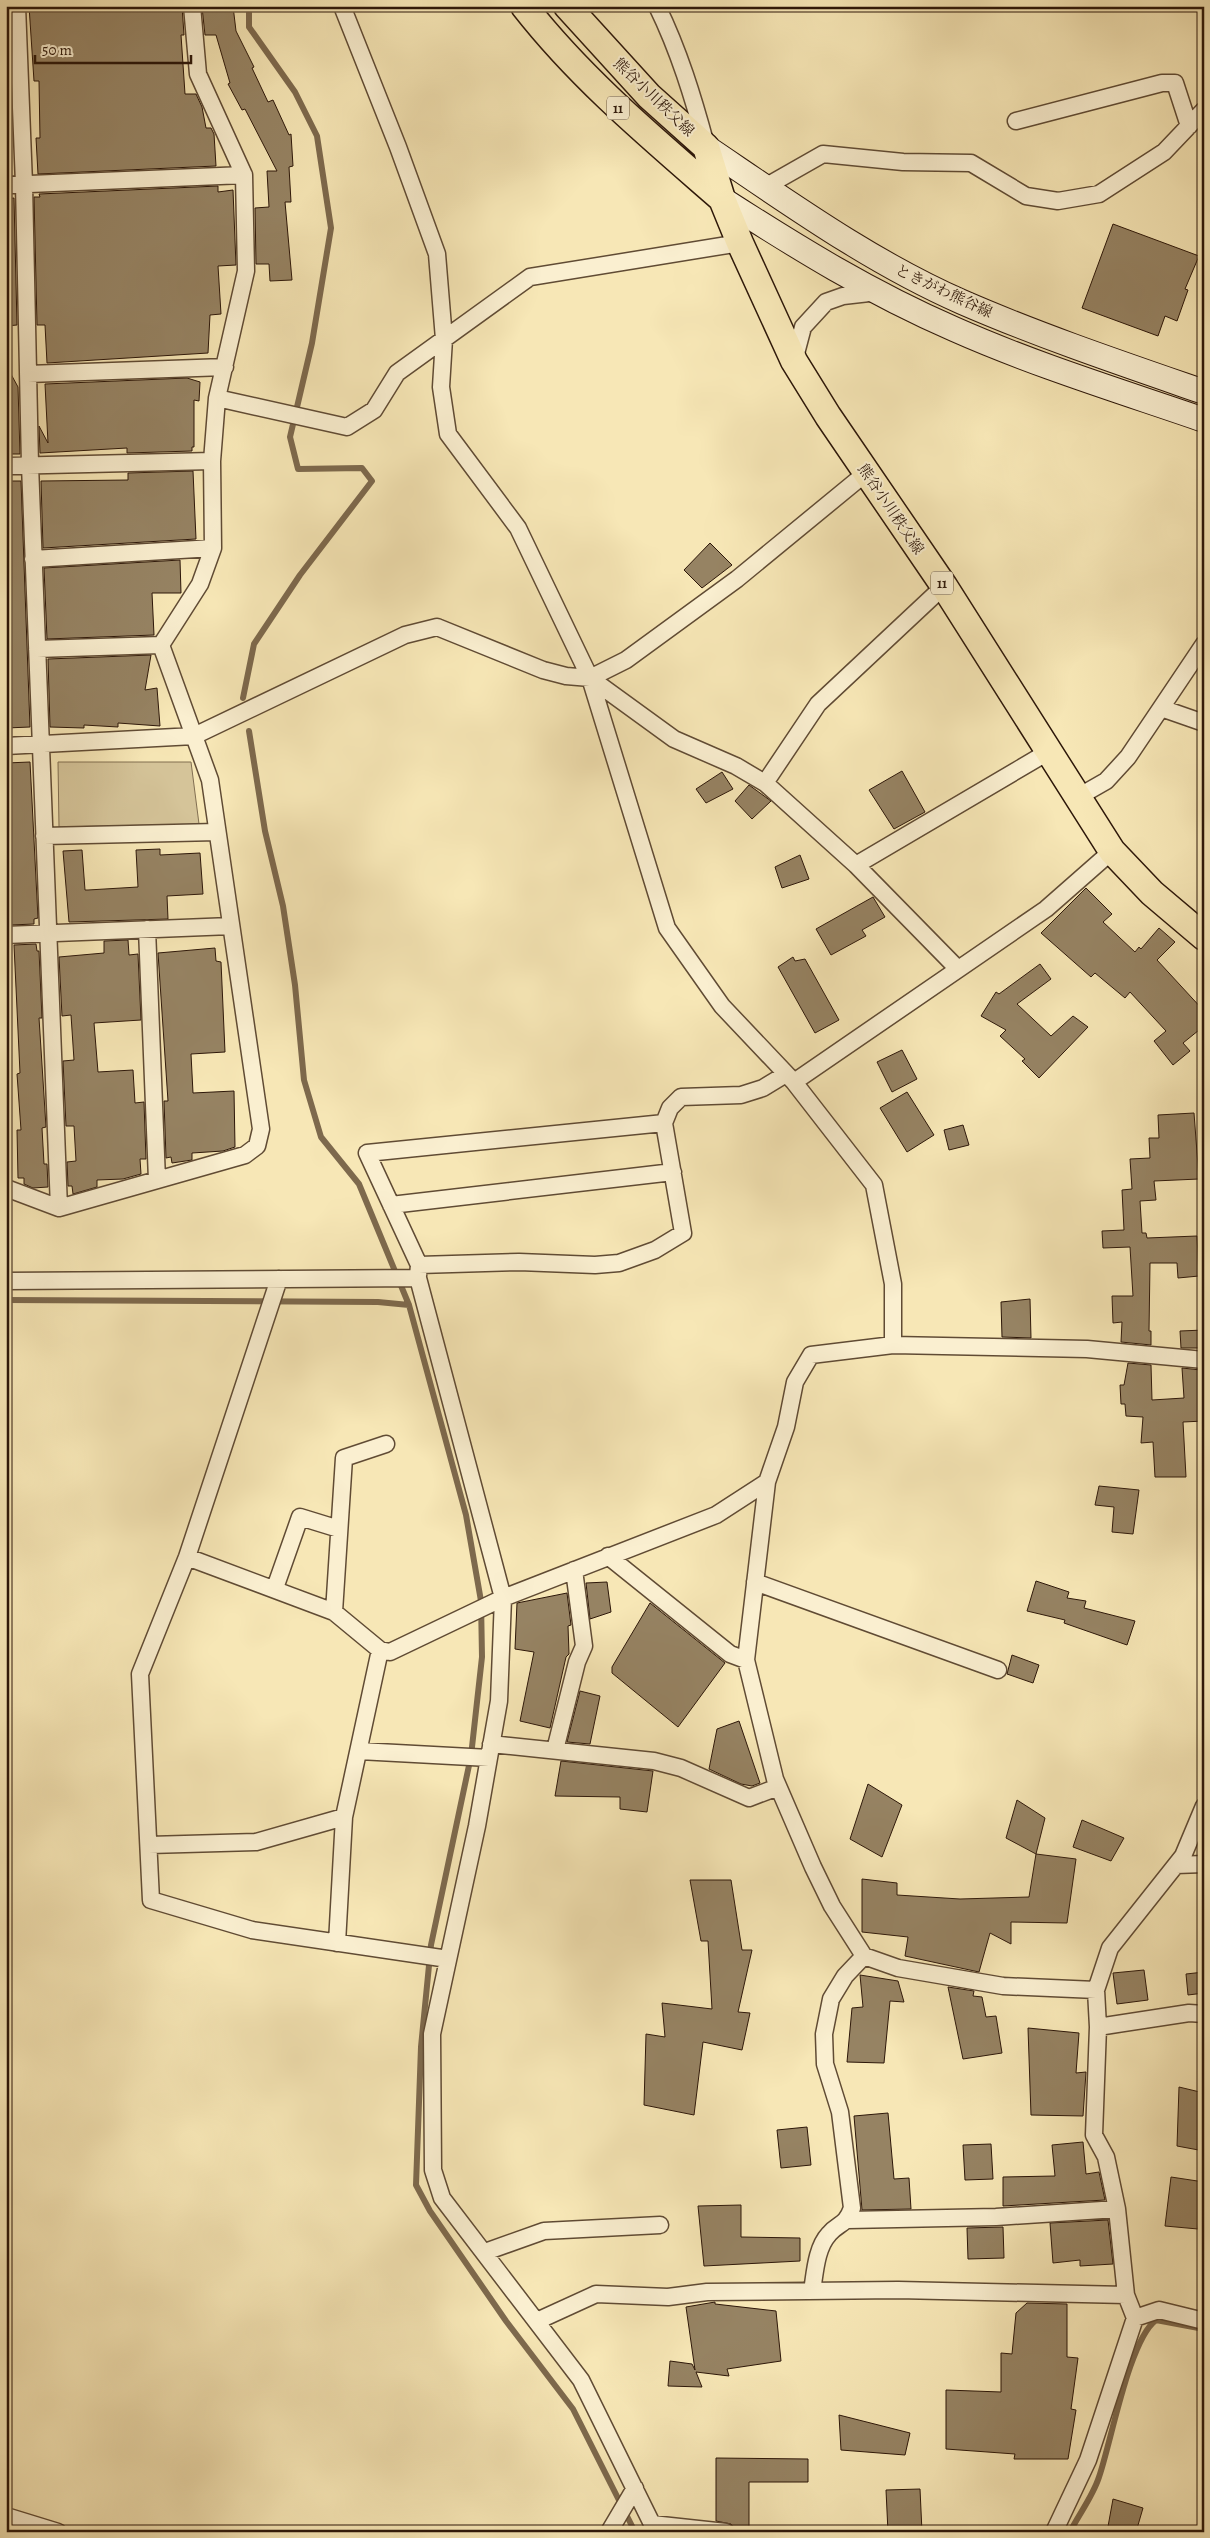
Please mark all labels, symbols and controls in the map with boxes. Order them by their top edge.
scale bar [35,32,191,64]
text: 50 m [42,40,72,60]
street label: 熊谷小川秩父線 [609,53,699,141]
road number: 11 [607,96,629,120]
street label: ときがわ熊谷線 [892,260,996,322]
street label: 熊谷小川秩父線 [853,460,929,558]
road number: 11 [931,572,953,594]

